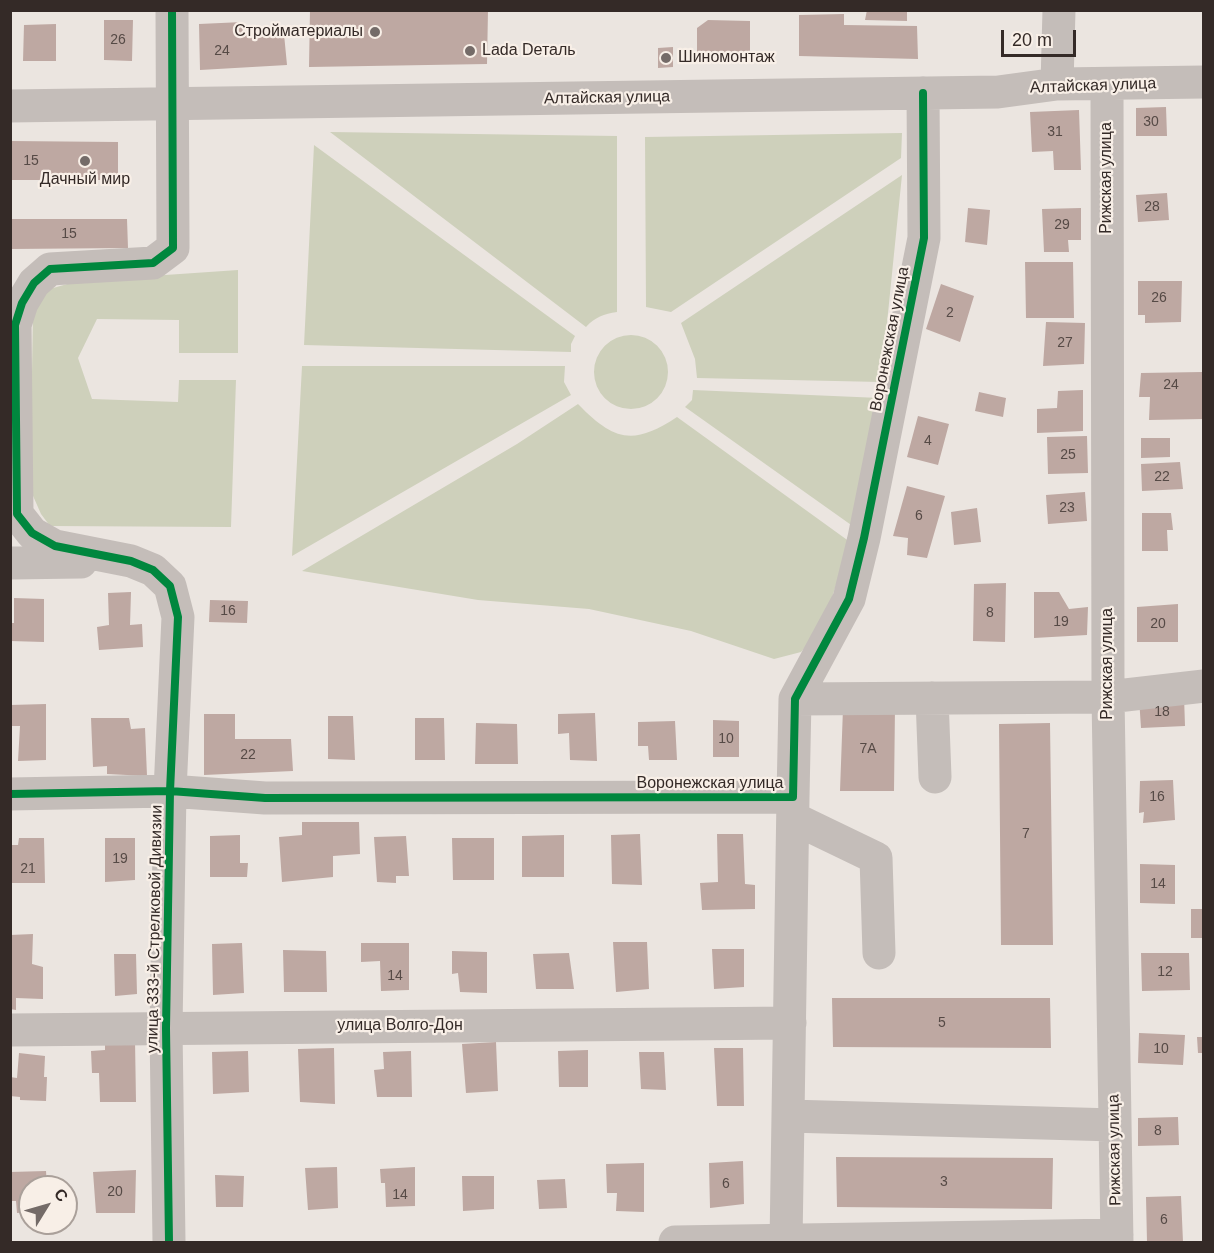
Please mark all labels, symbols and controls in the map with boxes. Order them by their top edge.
scale bar [1004,18,1079,56]
place label: Стройматериалы [234,22,363,42]
marker: Стройматериалы [368,25,382,39]
text: 20 m [1012,30,1052,50]
house number: 26 [110,32,126,48]
place label: Lada Dеталь [482,41,576,61]
house number: 24 [214,43,230,59]
marker: Lada Dеталь [463,44,477,58]
place label: Шиномонтаж [678,48,775,68]
marker: Шиномонтаж [659,51,673,65]
street label: Алтайская улица [1030,74,1156,98]
street label: Алтайская улица [544,87,670,109]
house number: 30 [1143,114,1159,130]
street label: Рижская улица [1097,122,1117,234]
house number: 31 [1047,124,1063,140]
house number: 15 [23,153,39,169]
marker: Дачный мир [78,154,92,168]
place label: Дачный мир [40,170,130,190]
house number: 28 [1144,199,1160,215]
house number: 29 [1054,217,1070,233]
house number: 15 [61,226,77,242]
street label: Воронежская улица [867,265,913,413]
house number: 26 [1151,290,1167,306]
house number: 2 [946,305,954,321]
house number: 27 [1057,335,1073,351]
house number: 24 [1163,377,1179,393]
house number: 4 [924,433,932,449]
house number: 25 [1060,447,1076,463]
house number: 22 [1154,469,1170,485]
house number: 23 [1059,500,1075,516]
house number: 6 [915,508,923,524]
house number: 16 [220,603,236,619]
house number: 8 [986,605,994,621]
street label: Рижская улица [1098,608,1118,720]
house number: 19 [1053,614,1069,630]
house number: 20 [1150,616,1166,632]
house number: 18 [1154,704,1170,720]
house number: 10 [718,731,734,747]
house number: 7А [859,741,877,757]
house number: 22 [240,747,256,763]
street label: Воронежская улица [637,774,783,794]
house number: 16 [1149,789,1165,805]
street label: улица 333-й Стрелковой Дивизии [143,805,167,1053]
house number: 7 [1022,826,1030,842]
house number: 19 [112,851,128,867]
house number: 21 [20,861,36,877]
house number: 14 [1150,876,1166,892]
house number: 12 [1157,964,1173,980]
house number: 14 [387,968,403,984]
house number: 5 [938,1015,946,1031]
street label: улица Волго-Дон [337,1016,463,1036]
house number: 10 [1153,1041,1169,1057]
street label: Рижская улица [1104,1094,1126,1206]
house number: 8 [1154,1123,1162,1139]
house number: 3 [940,1174,948,1190]
north arrow [18,1175,78,1235]
house number: 6 [722,1176,730,1192]
house number: 20 [107,1184,123,1200]
text: С [51,1185,71,1205]
house number: 14 [392,1187,408,1203]
house number: 6 [1160,1212,1168,1228]

